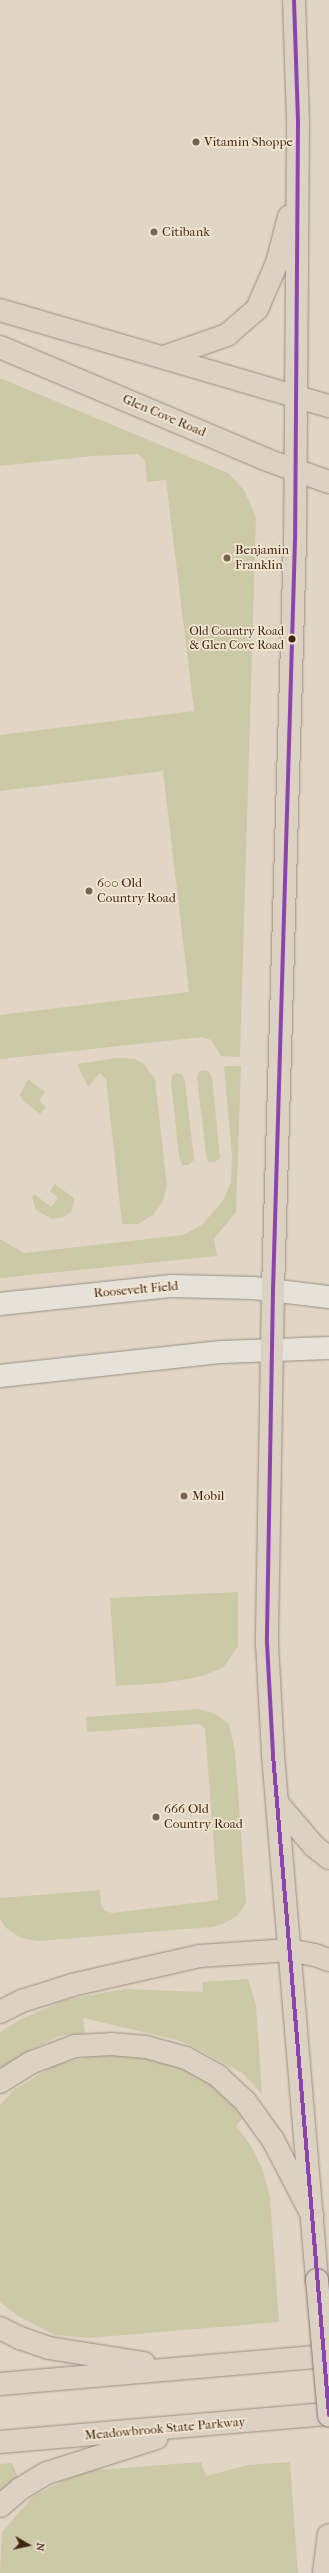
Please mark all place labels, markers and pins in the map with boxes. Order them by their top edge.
place label: Vitamin Shoppe [204,134,293,150]
marker: Vitamin Shoppe [191,137,201,147]
place label: Citibank [162,224,210,240]
marker: Citibank [149,227,159,237]
place label: Benjamin Franklin [235,543,289,574]
marker: Benjamin Franklin [222,553,232,563]
place label: Old Country Road & Glen Cove Road [189,625,284,653]
marker: Old Country Road & Glen Cove Road [287,634,297,644]
place label: 600 Old Country Road [97,876,176,907]
marker: 600 Old Country Road [84,886,94,896]
place label: Mobil [192,1488,224,1504]
marker: Mobil [179,1491,189,1501]
place label: 666 Old Country Road [164,1802,243,1833]
marker: 666 Old Country Road [151,1812,161,1822]

